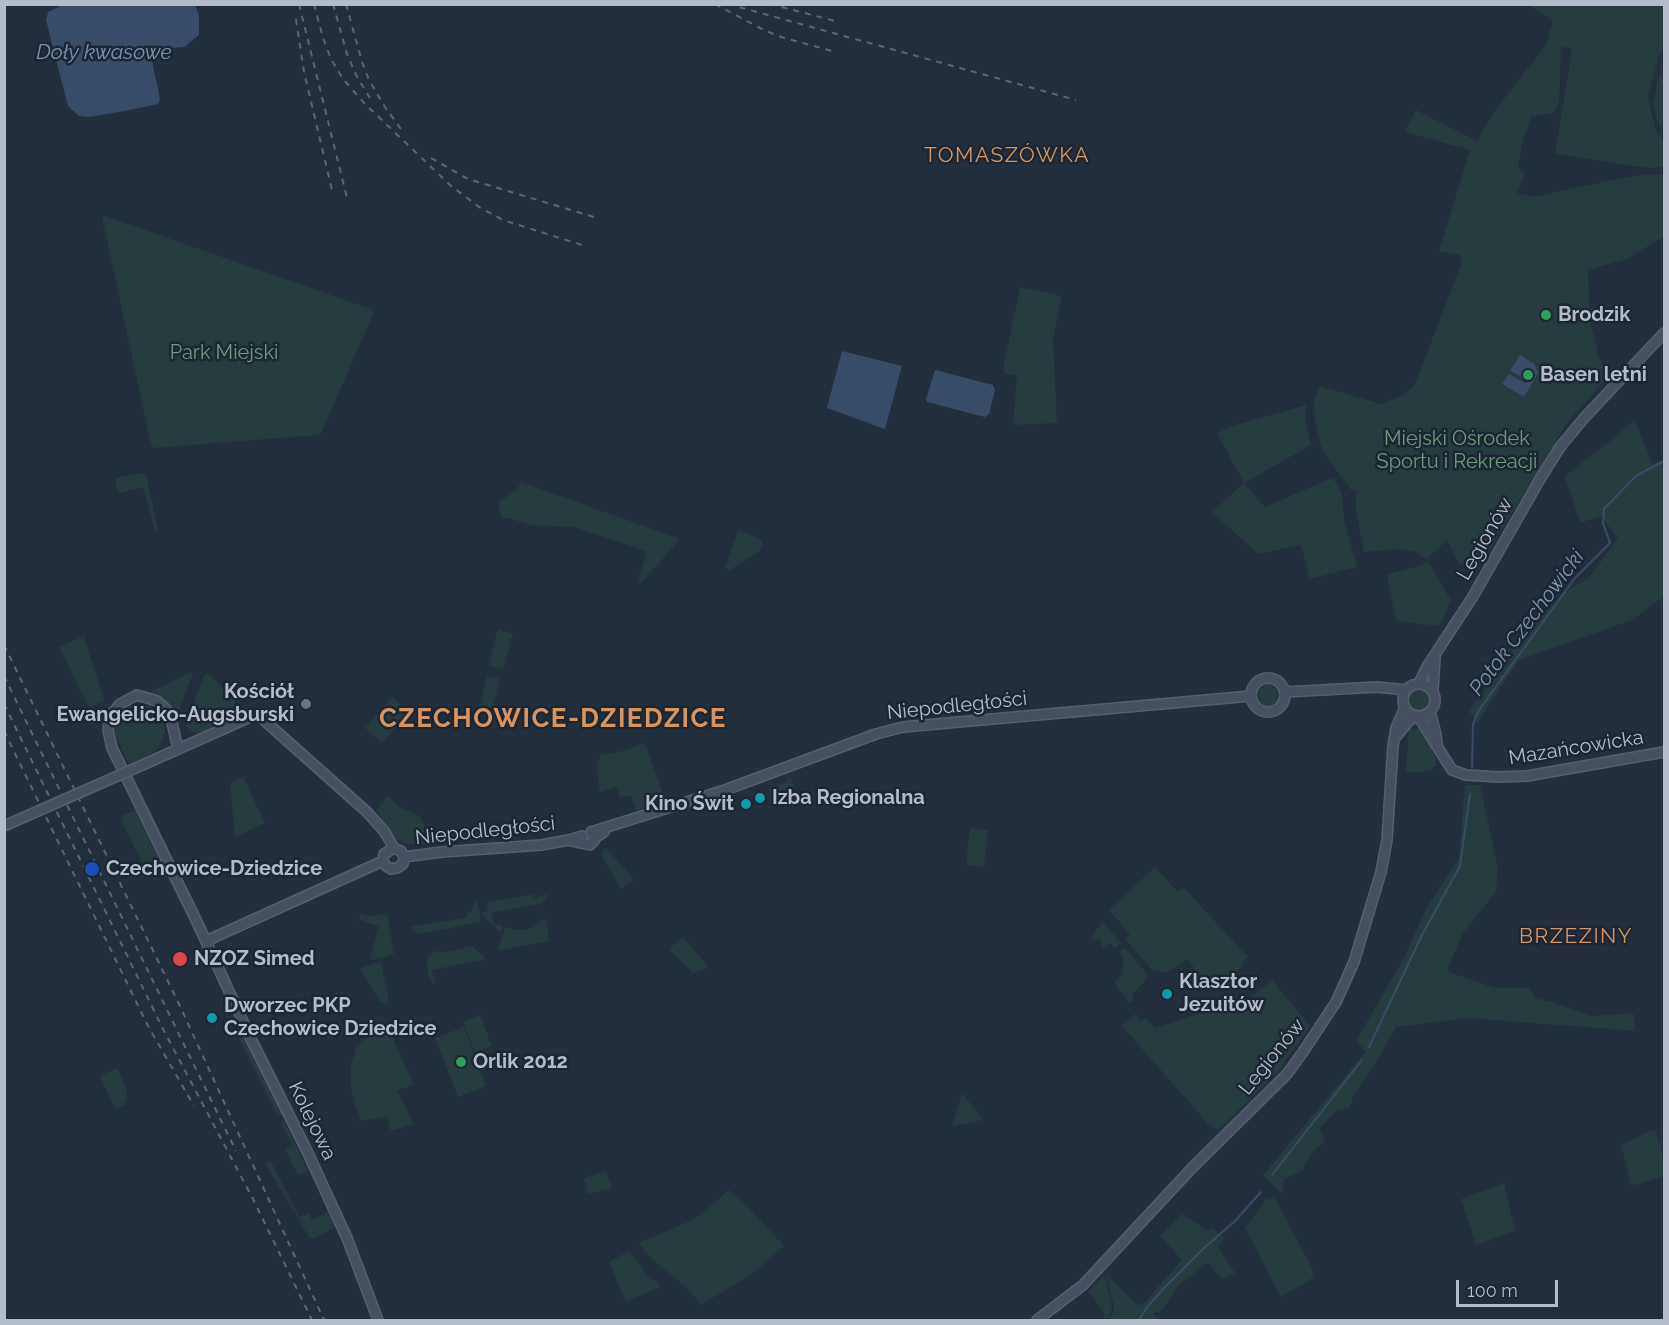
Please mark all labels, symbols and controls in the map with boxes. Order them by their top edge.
water label: Doły kwasowe [36,40,172,66]
district label: TOMASZÓWKA [924,143,1090,169]
place label: Brodzik [1558,303,1630,327]
marker: Brodzik [1539,308,1553,322]
park label: Park Miejski [170,341,278,365]
place label: Basen letni [1540,363,1647,387]
marker: Basen letni [1521,368,1535,382]
park label: Miejski Ośrodek Sportu i Rekreacji [1377,427,1537,474]
street label: Legionów [1452,493,1518,585]
water label: Potok Czechowicki [1464,545,1590,701]
place label: Kościół Ewangelicko-Augsburski [56,680,294,727]
street label: Niepodległości [886,687,1028,725]
marker: Kościół Ewangelicko-Augsburski [299,697,313,711]
district label: CZECHOWICE-DZIEDZICE [379,703,727,735]
street label: Mazańcowicka [1507,725,1645,771]
place label: Izba Regionalna [772,786,925,810]
marker: Izba Regionalna [753,791,767,805]
place label: Kino Świt [645,792,734,816]
marker: Kino Świt [739,797,753,811]
street label: Niepodległości [414,812,556,850]
place label: Czechowice-Dziedzice [106,857,322,881]
marker: Czechowice-Dziedzice [83,860,101,878]
district label: BRZEZINY [1519,924,1633,950]
place label: NZOZ Simed [194,947,315,971]
marker: NZOZ Simed [171,950,189,968]
place label: Klasztor Jezuitów [1179,970,1264,1017]
marker: Klasztor Jezuitów [1160,987,1174,1001]
place label: Dworzec PKP Czechowice Dziedzice [224,994,437,1041]
marker: Dworzec PKP Czechowice Dziedzice [205,1011,219,1025]
street label: Legionów [1234,1014,1310,1100]
place label: Orlik 2012 [473,1050,568,1074]
marker: Orlik 2012 [454,1055,468,1069]
street label: Kolejowa [283,1078,341,1164]
scale bar [1459,1268,1561,1306]
text: 100 m [1467,1280,1518,1301]

